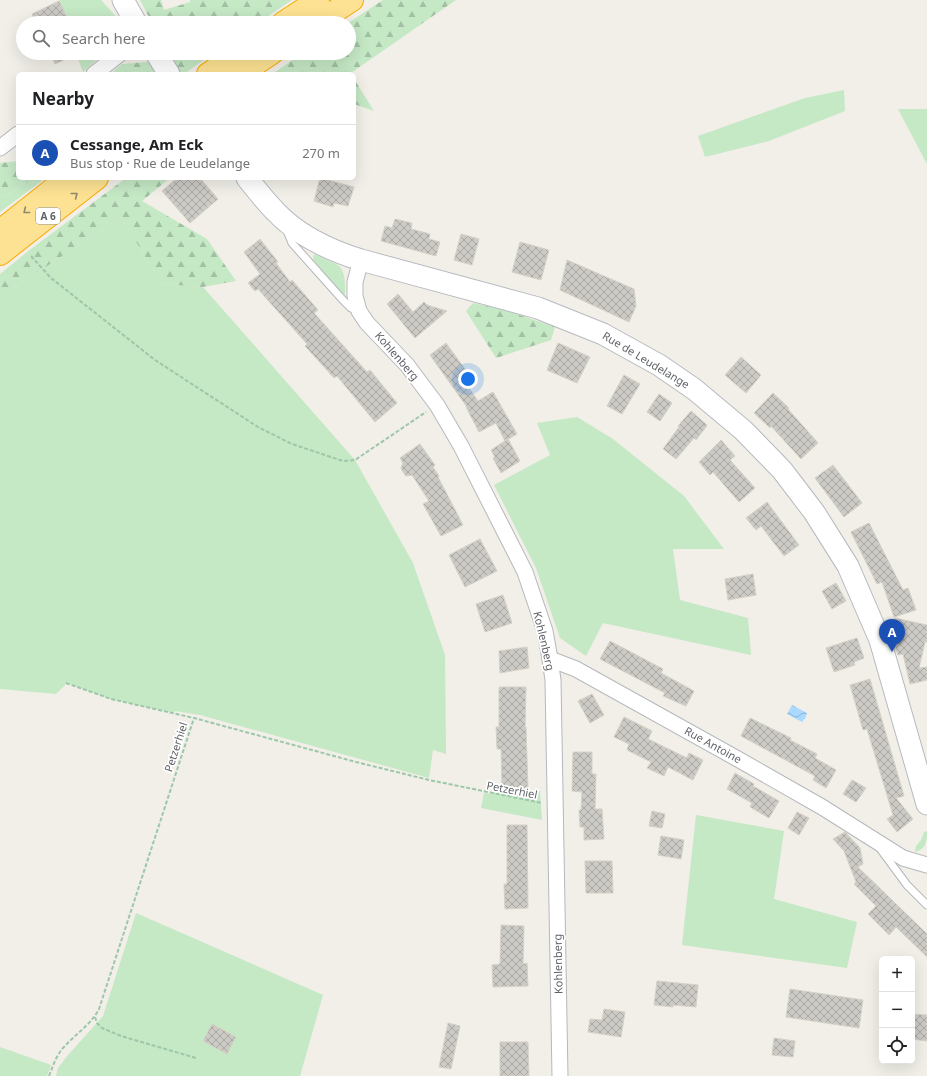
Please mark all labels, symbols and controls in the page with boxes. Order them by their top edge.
search box [16,16,356,60]
icon: search [30,27,52,49]
text: Search here [62,28,145,48]
text: Nearby [32,87,94,110]
text: Cessange, Am Eck [70,134,203,154]
text: A [41,144,50,162]
text: 270 m [302,144,340,162]
text: Bus stop · Rue de Leudelange [70,154,250,172]
one-way arrow [70,193,77,200]
one-way arrow [23,206,30,213]
road number: A 6 [36,208,60,224]
street label: Kohlenberg [372,328,423,383]
street label: Rue de Leudelange [600,328,693,392]
your location [458,369,478,389]
street label: Kohlenberg [530,610,559,672]
pin: A [879,619,905,652]
street label: Petzerhiel [160,720,191,774]
street label: Rue Antoine [682,723,744,766]
street label: Petzerhiel [485,777,539,802]
street label: Kohlenberg [549,934,566,994]
map controls [879,956,915,1064]
button: + [879,956,915,992]
button: − [879,992,915,1028]
button: locate [879,1028,915,1064]

